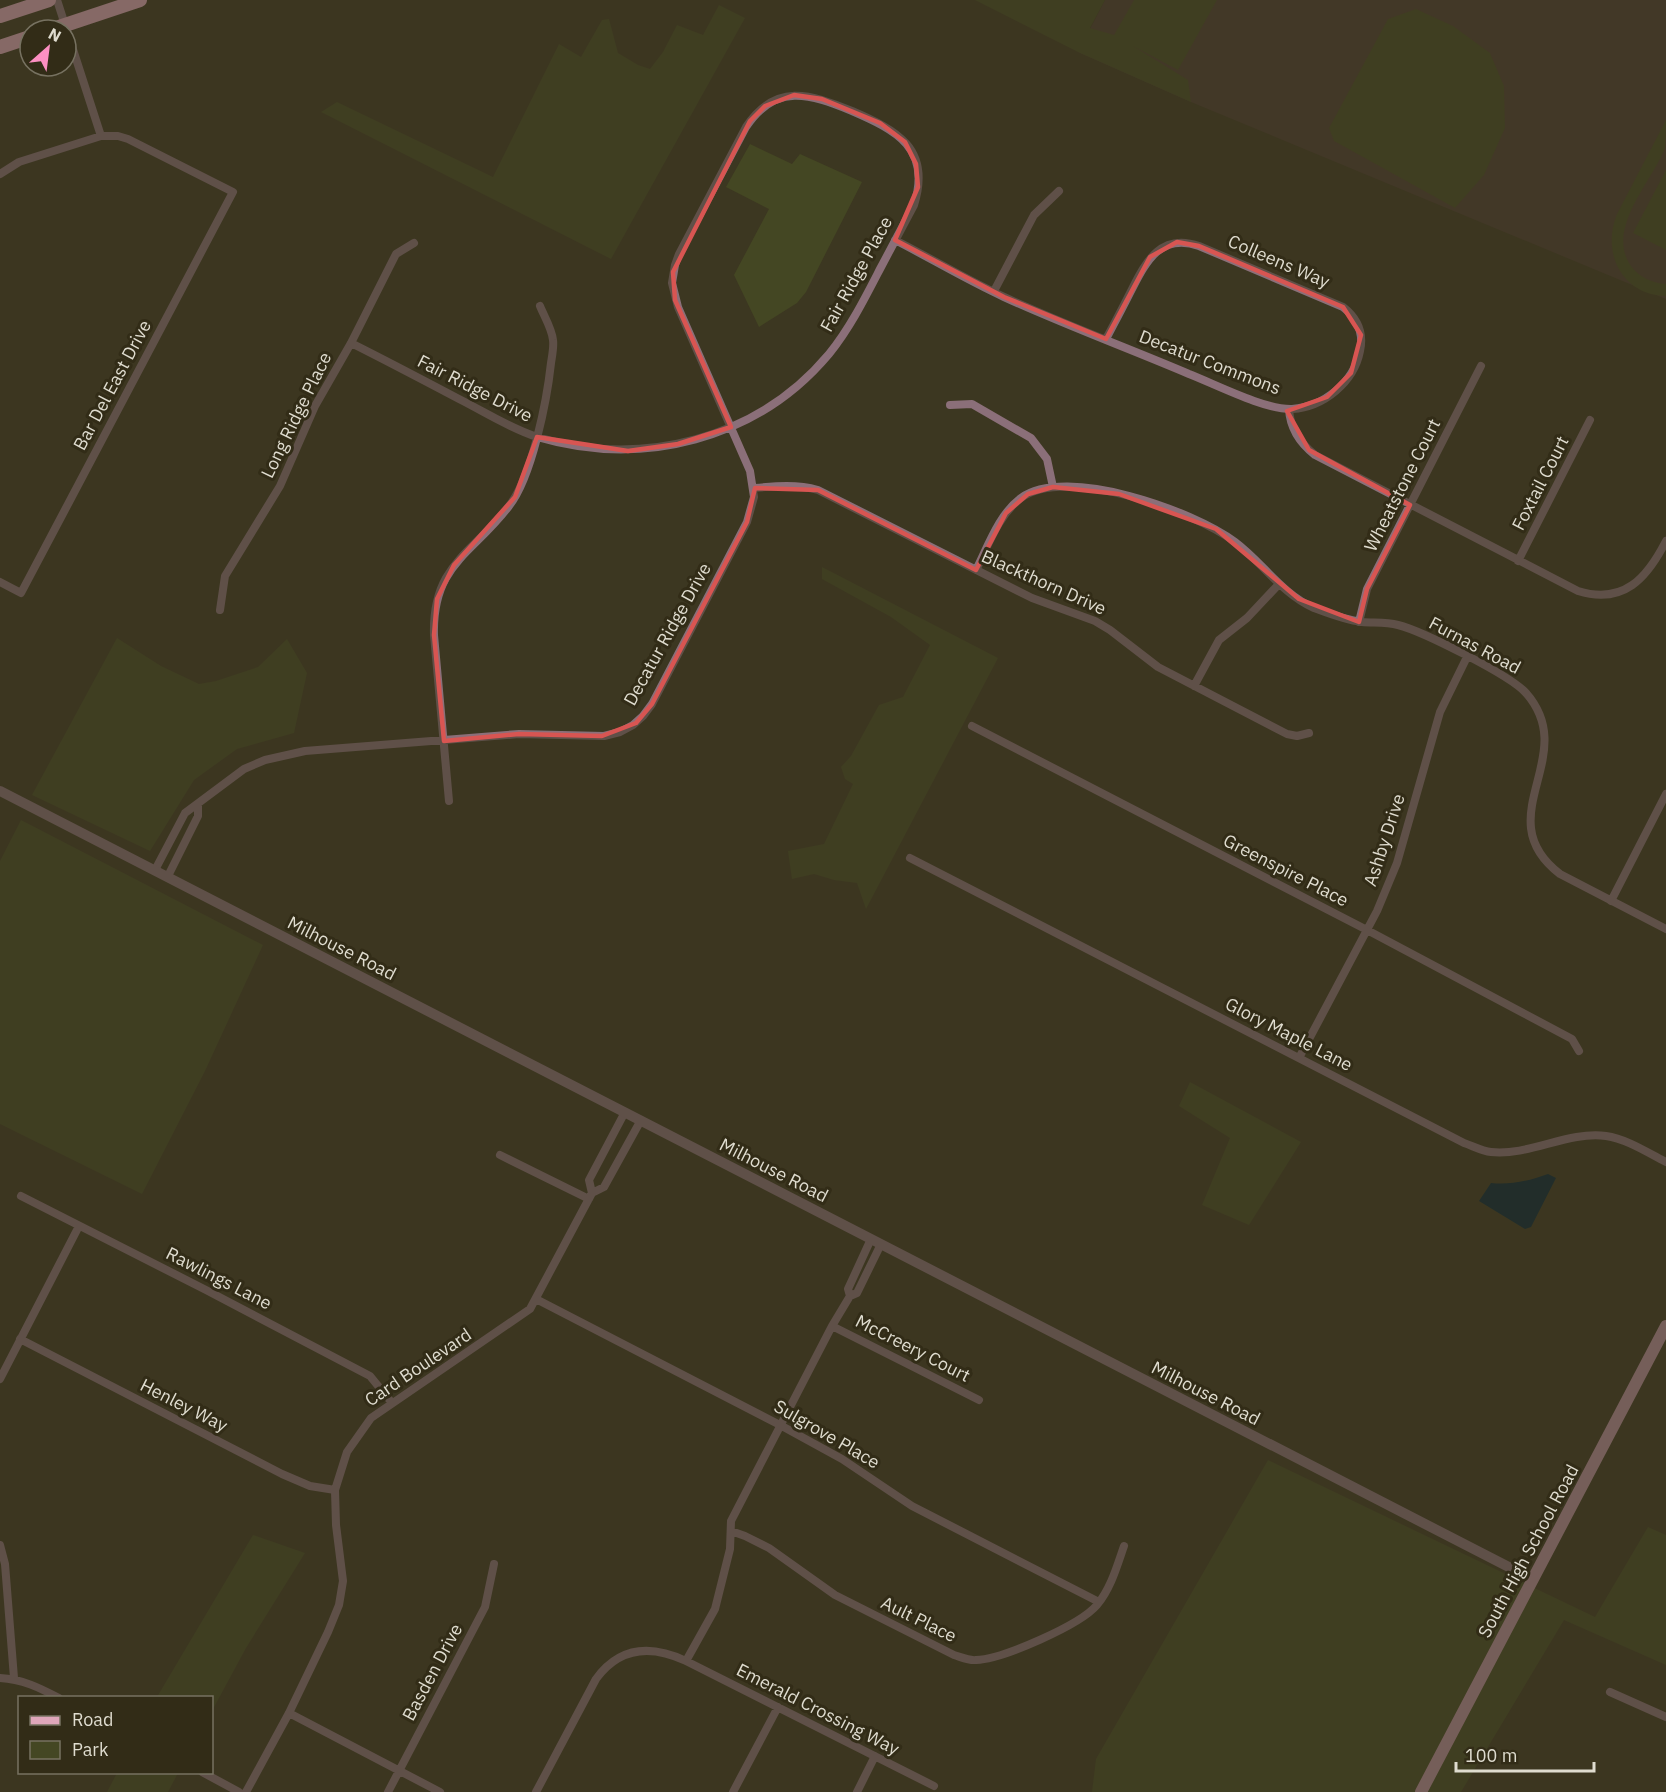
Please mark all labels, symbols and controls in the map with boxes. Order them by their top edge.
north arrow [18,18,78,78]
text: N [45,23,65,46]
street label: Fair Ridge Place [815,212,897,336]
street label: Colleens Way [1225,229,1333,293]
street label: Bar Del East Drive [68,316,156,454]
street label: Decatur Commons [1136,324,1284,400]
street label: Long Ridge Place [256,348,336,482]
street label: Fair Ridge Drive [414,349,536,427]
street label: Wheatstone Court [1359,415,1445,555]
street label: Foxtail Court [1506,432,1574,534]
street label: Blackthorn Drive [978,544,1110,620]
street label: Decatur Ridge Drive [618,558,716,709]
street label: Furnas Road [1425,611,1525,679]
street label: Ashby Drive [1358,791,1410,889]
street label: Greenspire Place [1219,829,1353,912]
street label: Milhouse Road [284,911,400,985]
street label: Glory Maple Lane [1221,992,1357,1076]
street label: Milhouse Road [716,1133,832,1207]
street label: Rawlings Lane [162,1242,276,1315]
street label: McCreery Court [852,1309,974,1387]
street label: Card Boulevard [360,1323,476,1411]
street label: Milhouse Road [1148,1356,1264,1430]
street label: Henley Way [136,1373,232,1437]
street label: Sulgrove Place [770,1394,884,1474]
street label: South High School Road [1472,1460,1584,1642]
street label: Ault Place [877,1591,961,1647]
street label: Basden Drive [397,1619,467,1725]
street label: Emerald Crossing Way [733,1658,903,1760]
legend [18,1696,213,1774]
text: Road [72,1708,113,1731]
scale bar [1456,1735,1594,1773]
text: Park [72,1738,109,1761]
text: 100 m [1465,1744,1517,1767]

